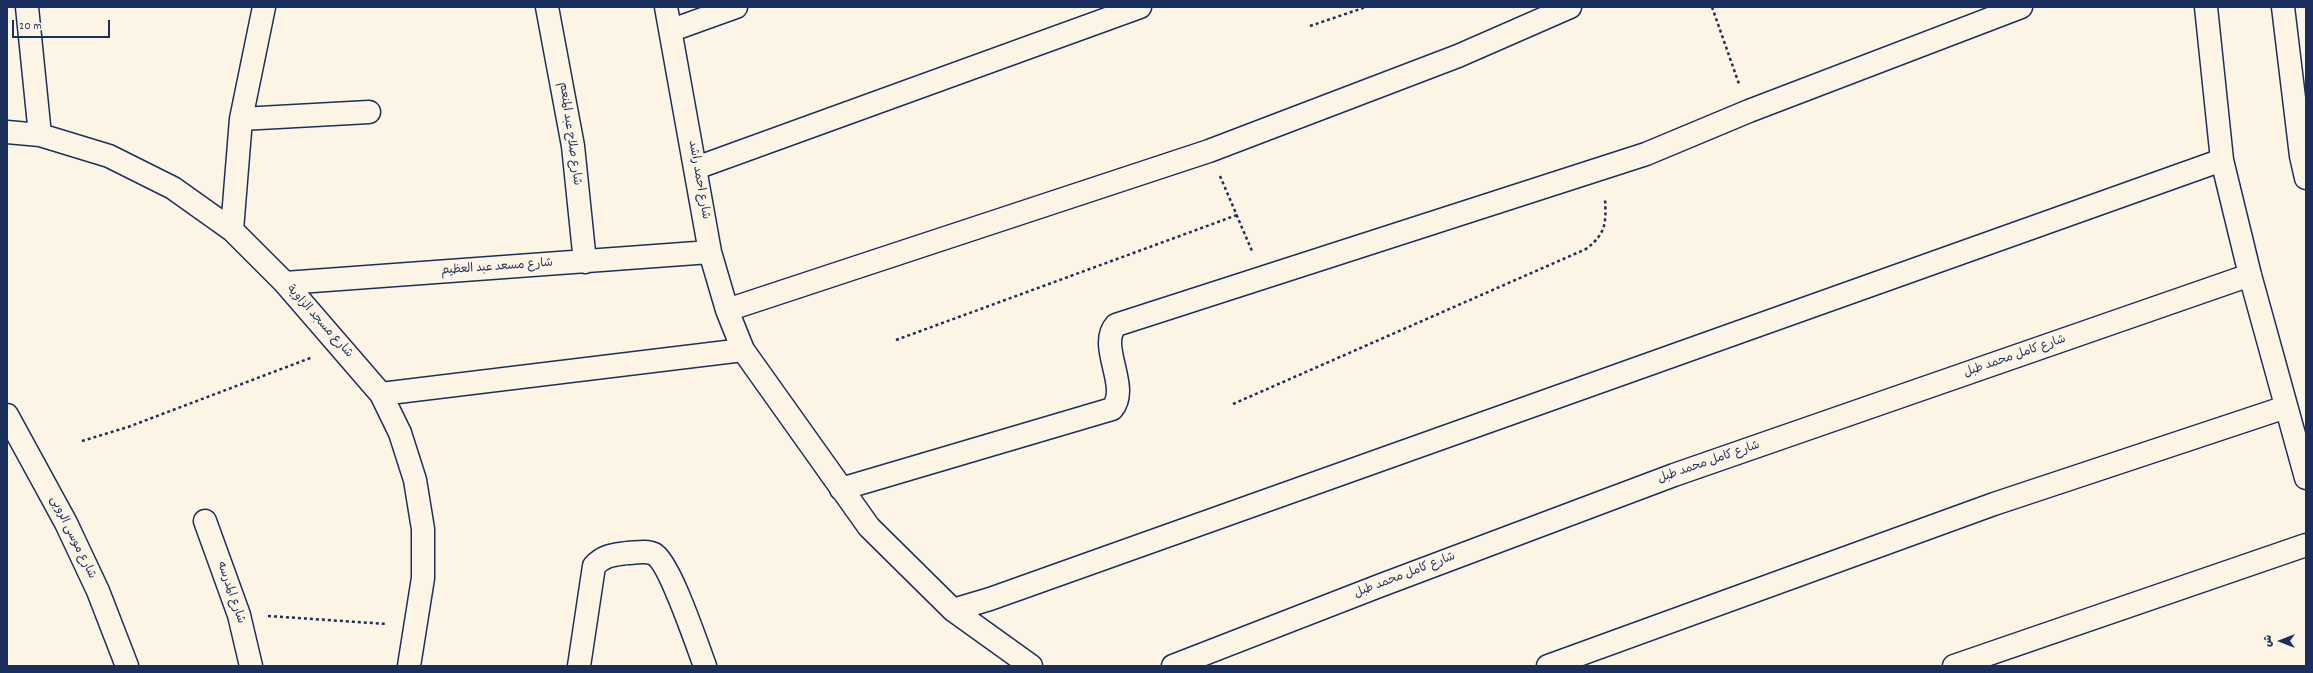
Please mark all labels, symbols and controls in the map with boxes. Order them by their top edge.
scale bar [14,12,112,38]
text: 20 m [19,18,42,35]
street label: شارع صلاح عبد المنعم [555,81,583,187]
street label: شارع احمد راشد [684,139,712,221]
street label: شارع مسعد عبد العظيم [441,257,553,279]
street label: شارع مسجد الزاوية [283,283,355,361]
street label: شارع كامل محمد طبل [1962,333,2068,381]
street label: شارع كامل محمد طبل [1656,439,1762,487]
street label: شارع موسى الروبى [46,494,98,582]
street label: شارع كامل محمد طبل [1352,550,1458,602]
street label: شارع المدرسه [213,560,247,626]
north arrow [2261,621,2301,661]
text: ش [2261,635,2277,647]

